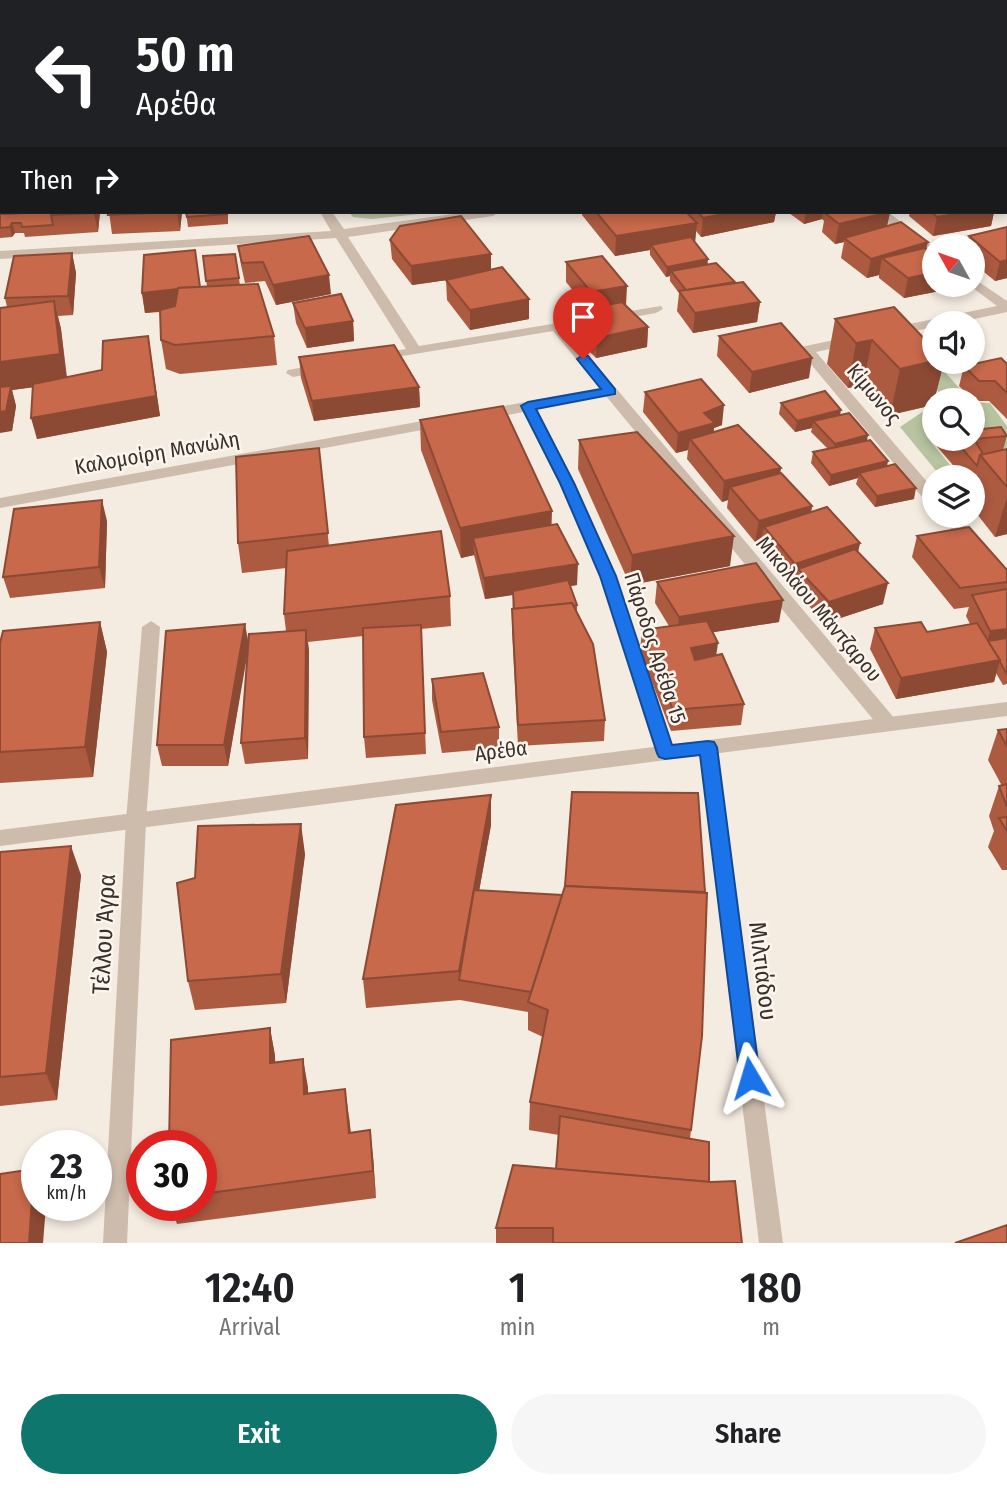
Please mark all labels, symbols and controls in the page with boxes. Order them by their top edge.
text: 50 m [136,25,234,84]
icon: left [21,28,112,119]
text: Αρέθα [136,85,216,123]
icon: right [87,161,125,199]
text: Then [21,165,73,196]
north arrow [922,234,985,298]
map controls [922,234,985,528]
pin [553,287,613,359]
icon: arrive [564,298,602,336]
button: sound [922,311,985,374]
street label: Κίμωνος [841,358,907,430]
button: search [922,388,985,451]
street label: Καλομοίρη Μανώλη [73,426,241,480]
button: layers [922,465,985,528]
street label: Μικολάου Μάντζαρου [750,531,888,687]
street label: Πάροδος Αρέθα 15 [618,569,692,727]
street label: Αρέθα [473,735,529,767]
street label: Τέλλου Άγρα [87,873,121,995]
street label: Μιλτιάδου [743,920,783,1022]
position arrow [713,1041,787,1115]
speed limit sign: 30 [126,1130,217,1221]
text: 23 [50,1145,83,1187]
text: km/h [46,1182,87,1204]
text: 12:40 [205,1263,295,1313]
text: 1 [509,1263,526,1313]
text: 180 [740,1263,802,1313]
text: Arrival [219,1313,280,1341]
text: min [500,1313,535,1341]
text: m [762,1313,780,1341]
button: Exit [21,1394,497,1474]
button: Share [511,1394,986,1474]

